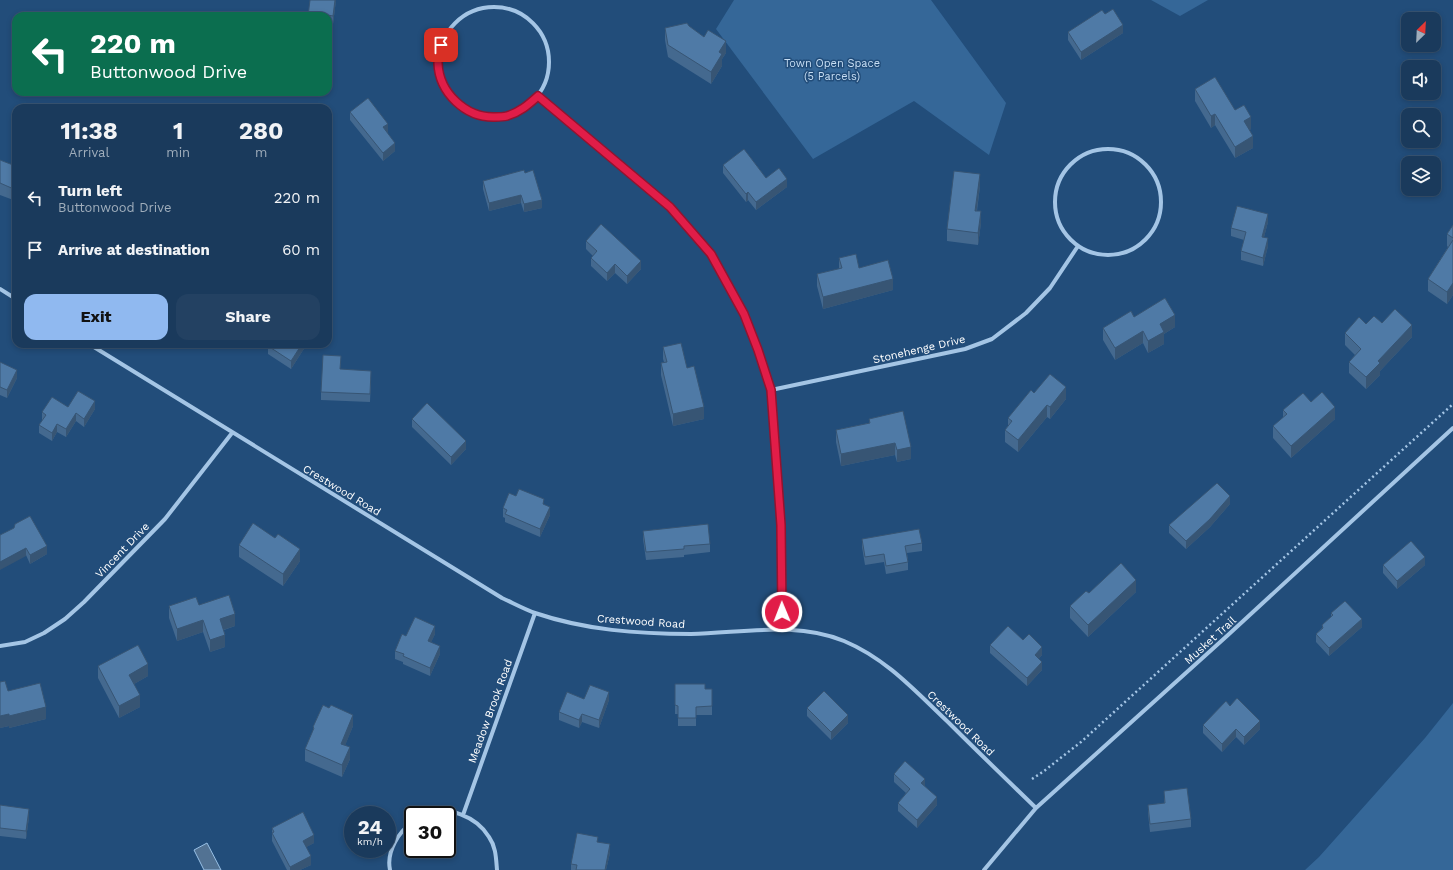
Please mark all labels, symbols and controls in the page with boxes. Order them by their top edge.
north arrow [1401,12,1441,52]
map controls [1401,12,1441,196]
text: 220 m [90,27,176,60]
icon: left [24,28,76,80]
pin [424,28,458,62]
icon: arrive [430,34,452,56]
park label: Town Open Space (5 Parcels) [784,57,880,83]
button: sound [1401,60,1441,100]
text: Buttonwood Drive [90,61,247,82]
button: search [1401,108,1441,148]
text: 11:38 [61,117,118,145]
text: 1 [173,117,183,145]
text: 280 [239,117,283,145]
text: Arrival [69,145,109,160]
text: min [166,145,190,160]
text: m [255,145,267,160]
button: layers [1401,156,1441,196]
text: Turn left [58,182,122,200]
icon: left [24,187,46,209]
text: 220 m [274,189,320,207]
text: Buttonwood Drive [58,200,172,215]
icon: arrive [24,239,46,261]
text: Arrive at destination [58,241,210,259]
text: 60 m [282,241,320,259]
button: Exit [24,294,168,340]
button: Share [176,294,320,340]
street label: Stonehenge Drive [872,333,967,366]
street label: Crestwood Road [301,462,383,519]
street label: Vincent Drive [93,520,152,581]
position arrow [761,591,803,633]
street label: Crestwood Road [596,612,685,631]
street label: Musket Trail [1182,613,1239,667]
street label: Meadow Brook Road [466,658,515,765]
street label: Crestwood Road [924,688,997,759]
speed limit sign: 30 [404,806,456,858]
text: 24 [358,815,382,839]
text: km/h [357,836,383,847]

